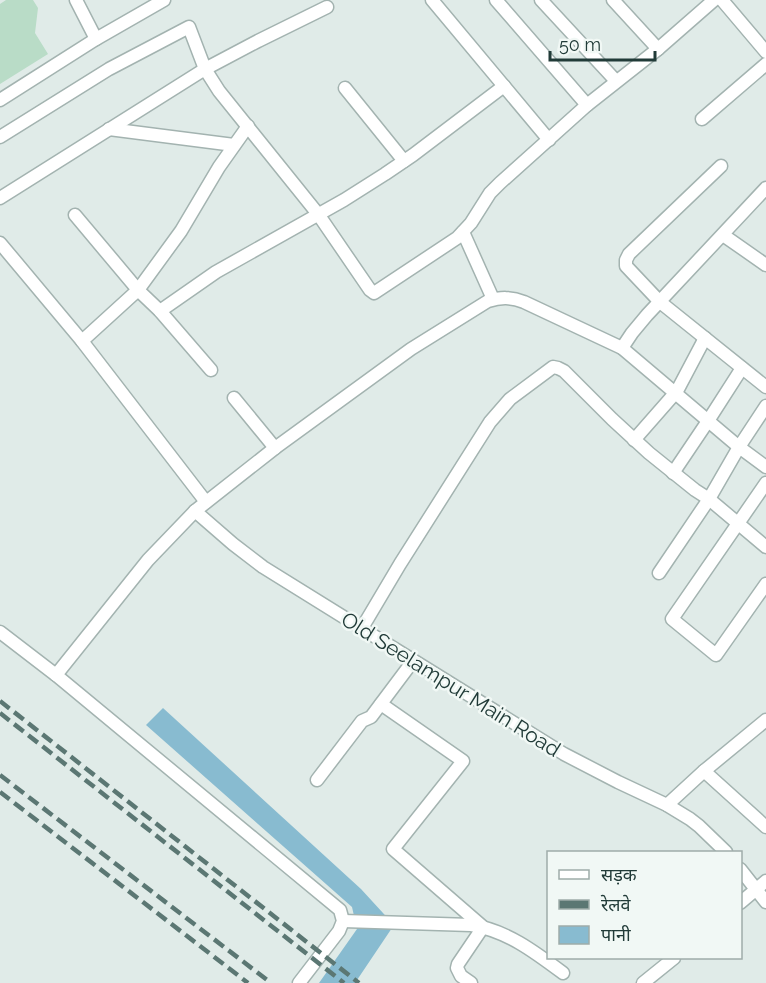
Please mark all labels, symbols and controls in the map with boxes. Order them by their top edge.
scale bar [550,24,655,62]
text: 50 m [559,34,601,55]
street label: Old Seelampur Main Road [337,606,565,762]
legend [547,851,742,959]
text: सड़क [601,864,638,885]
text: रेलवे [600,894,632,915]
text: पानी [601,924,631,945]

